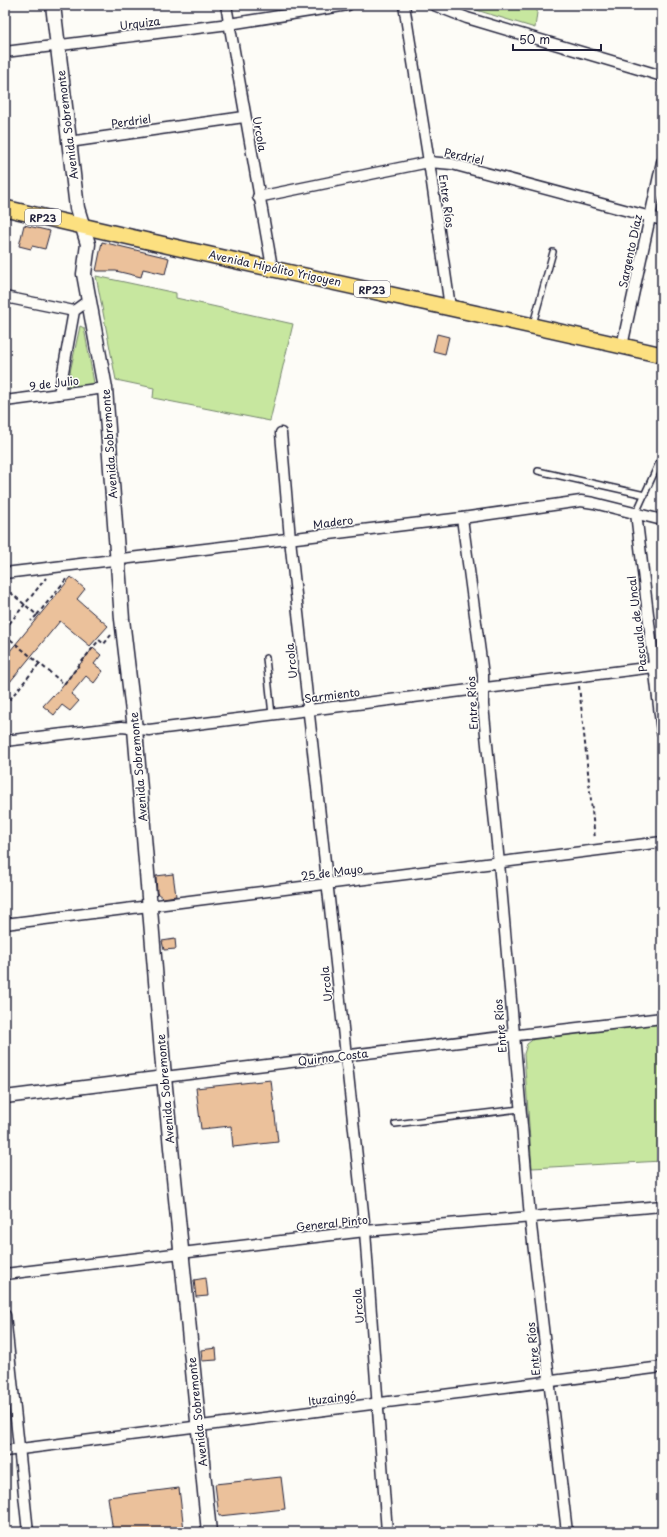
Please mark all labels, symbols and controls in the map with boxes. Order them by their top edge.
street label: Urquiza [119,12,161,34]
scale bar [513,26,601,52]
text: 50 m [519,30,550,48]
street label: Avenida Sobremonte [52,69,82,181]
street label: Perdriel [110,110,152,132]
street label: Urcola [249,115,271,153]
street label: Perdriel [443,144,485,168]
street label: Entre Ríos [435,173,459,229]
road number: RP23 [25,209,61,225]
street label: Sargento Díaz [614,213,646,289]
street label: Avenida Hipólito Yrigoyen [207,246,343,290]
road number: RP23 [354,281,390,297]
street label: 9 de Julio [28,372,80,394]
street label: Avenida Sobremonte [97,389,121,499]
street label: Madero [312,511,354,533]
street label: Pascuala de Uncal [623,575,651,673]
street label: Urcola [281,642,301,680]
street label: Entre Ríos [462,676,482,730]
street label: Sarmiento [303,683,361,707]
street label: Avenida Sobremonte [125,711,151,823]
street label: 25 de Mayo [300,860,364,884]
street label: Urcola [316,965,336,1003]
street label: Entre Ríos [489,998,511,1054]
street label: Avenida Sobremonte [152,1033,178,1145]
street label: Quirno Costa [297,1044,369,1070]
street label: General Pinto [295,1211,369,1235]
street label: Urcola [348,1287,368,1324]
street label: Entre Ríos [522,1321,544,1377]
street label: Avenida Sobremonte [183,1356,211,1468]
street label: Ituzaingó [307,1387,357,1409]

